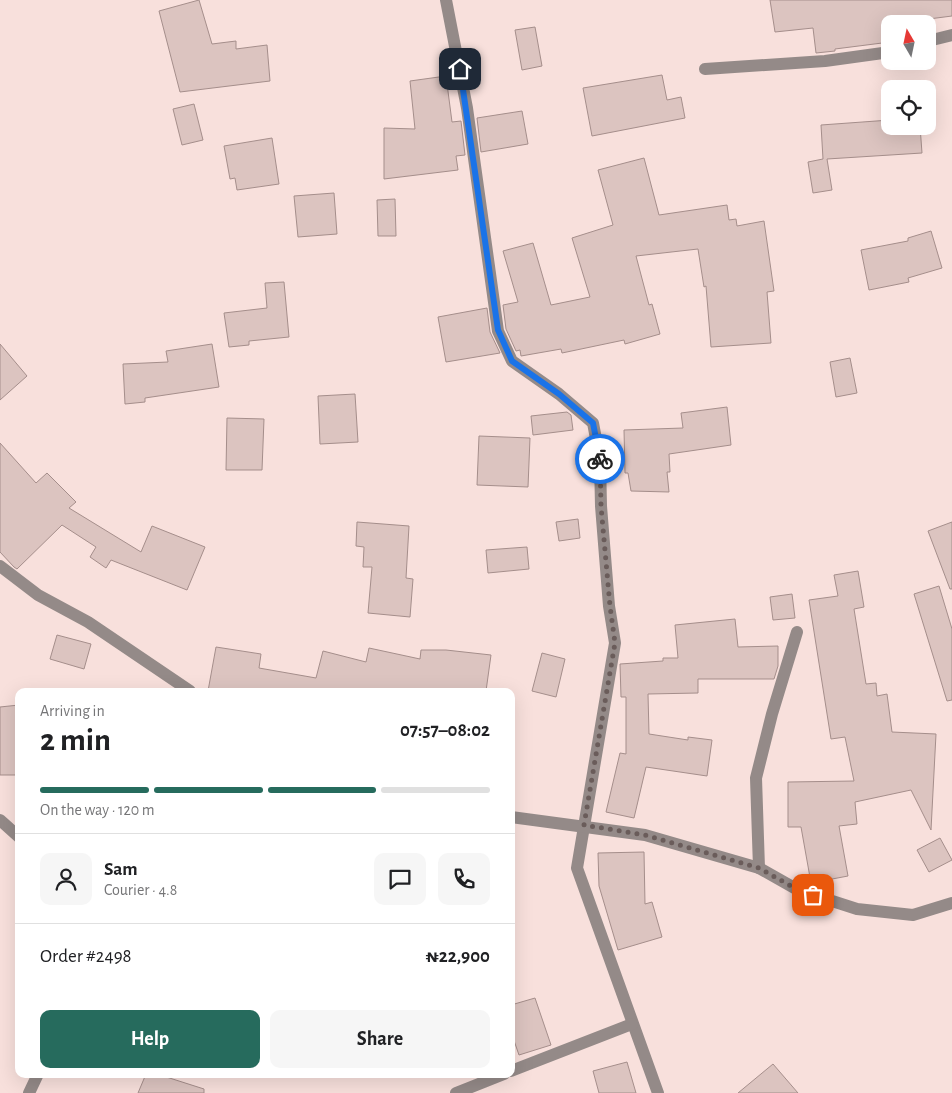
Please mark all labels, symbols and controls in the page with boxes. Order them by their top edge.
north arrow [881,15,936,70]
map controls [881,15,936,135]
pin [439,48,481,90]
icon: home [446,55,474,83]
button: locate [881,80,936,135]
courier [575,434,625,484]
icon: bike [586,445,614,473]
text: Arriving in [40,703,105,719]
text: 07:57–08:02 [400,721,490,740]
text: 2 min [40,724,111,756]
text: On the way · 120 m [40,802,155,818]
button: person [40,853,92,905]
button: chat [374,853,426,905]
button: phone [438,853,490,905]
text: Sam [104,860,138,879]
pin [792,874,834,916]
icon: bag [799,881,827,909]
text: Courier · 4.8 [104,882,177,898]
text: Order #2498 [40,947,132,966]
text: ₦22,900 [425,947,490,966]
button: Help [40,1010,260,1068]
button: Share [270,1010,490,1068]

